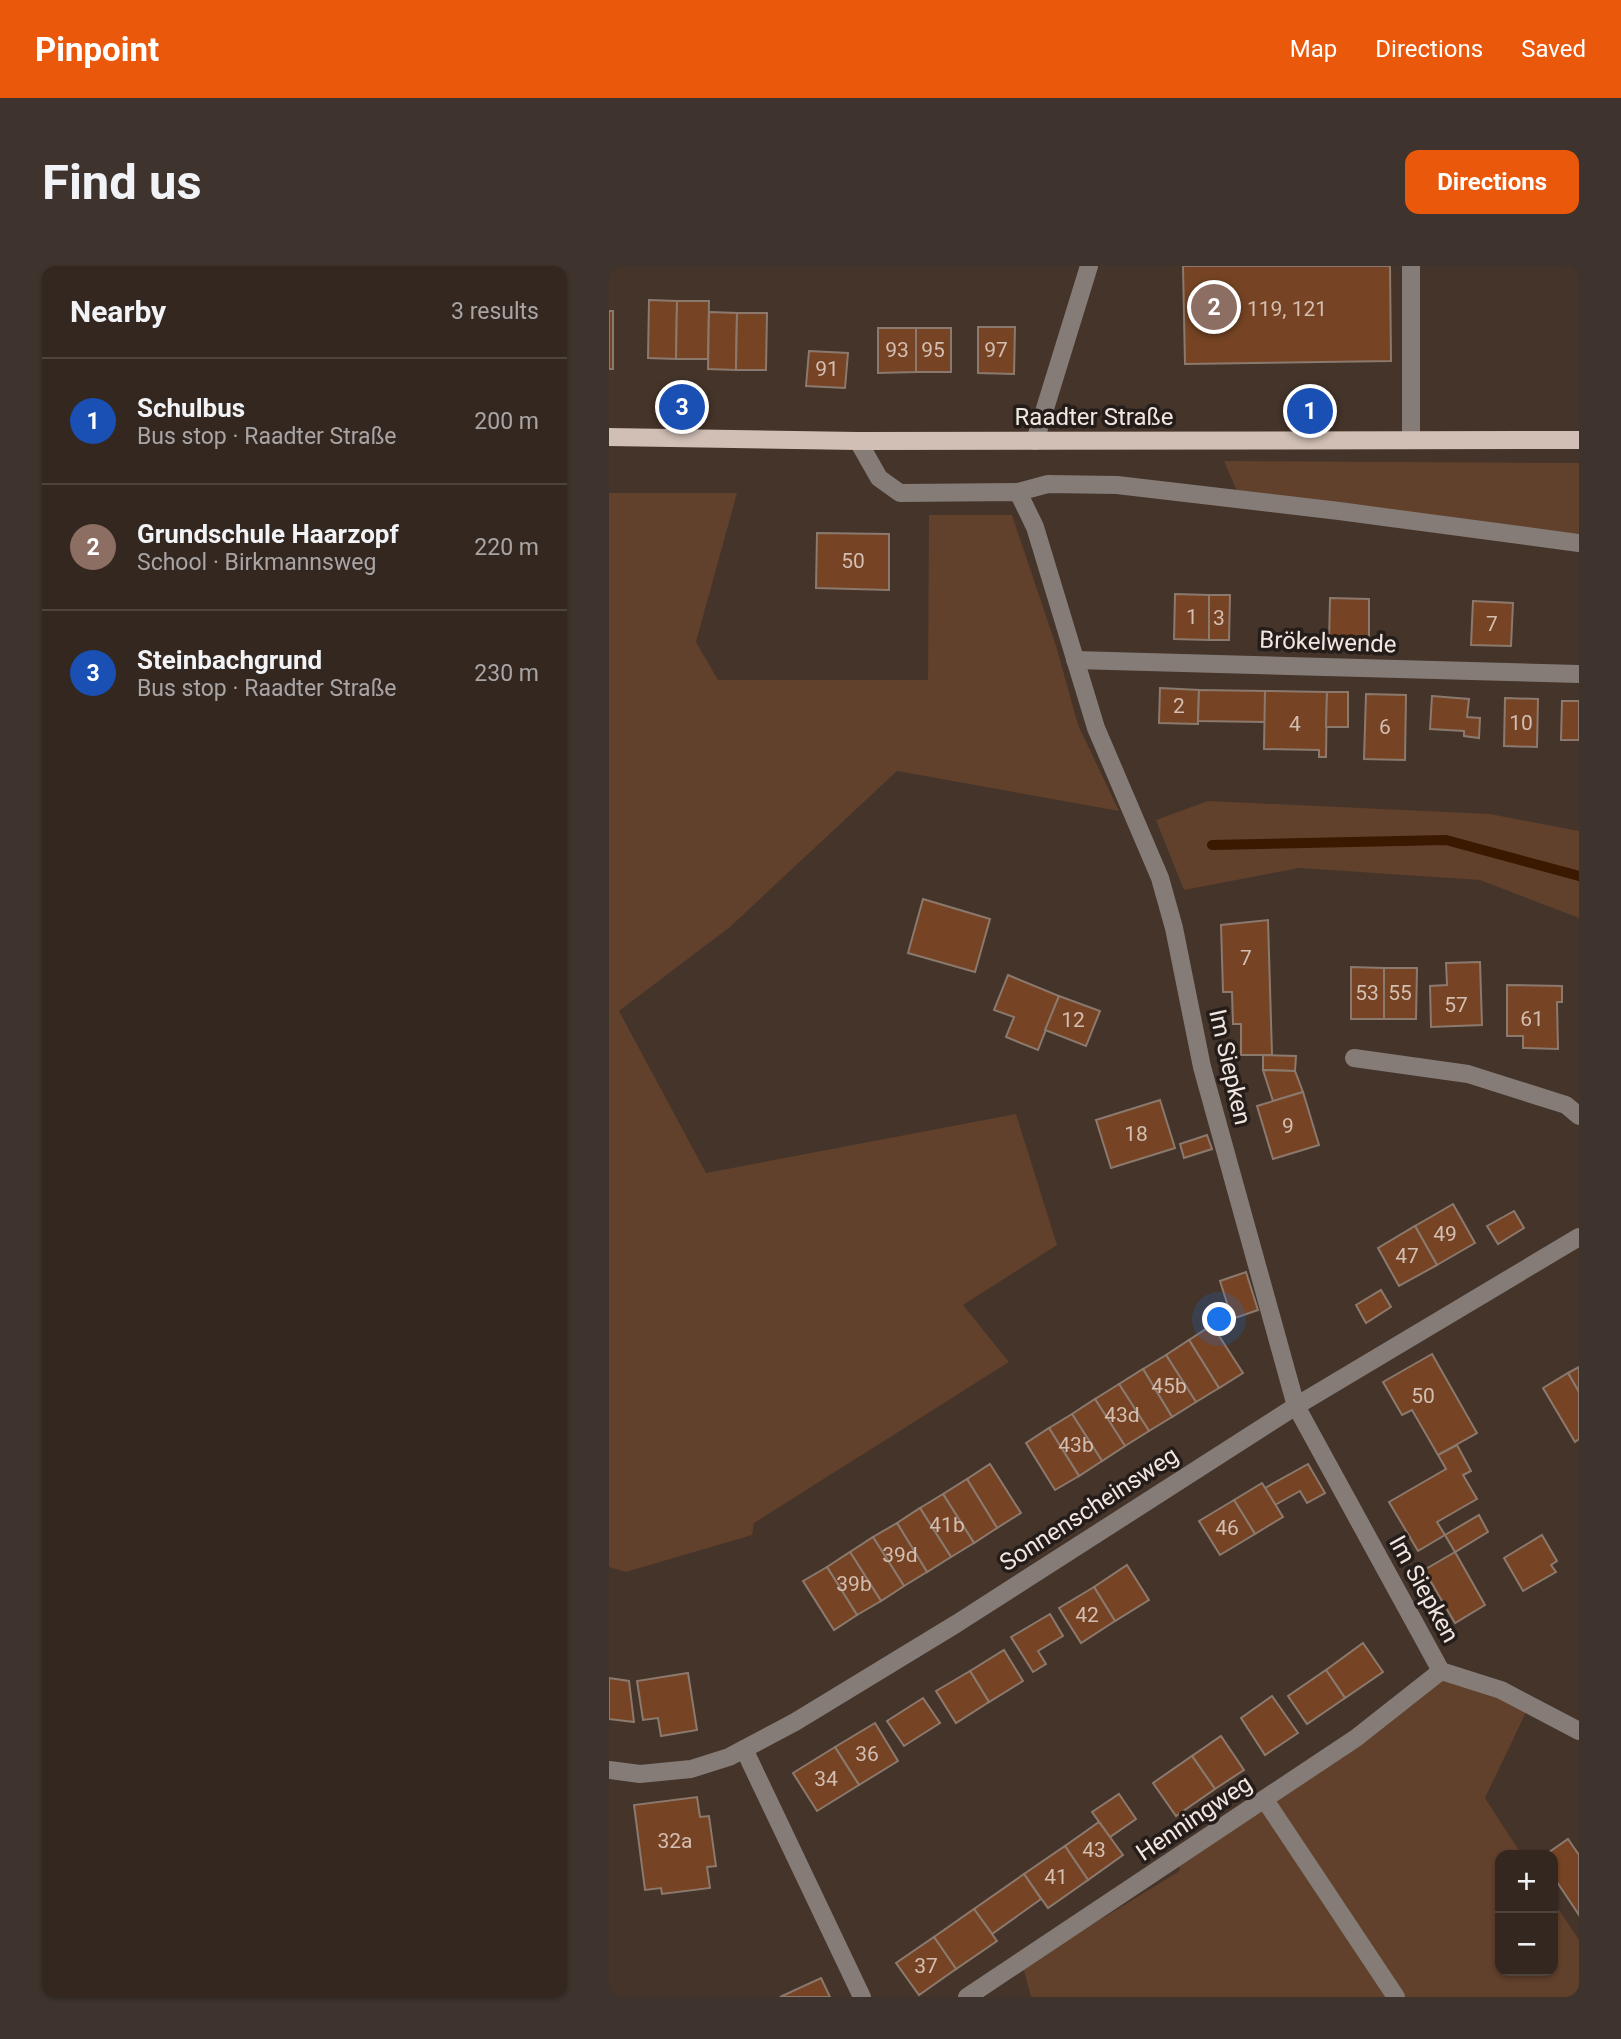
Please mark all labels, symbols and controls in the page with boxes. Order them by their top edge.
text: Pinpoint [35,30,159,69]
text: Map [1290,35,1337,63]
text: Directions [1375,35,1483,63]
text: Saved [1521,35,1586,63]
button: Directions [1405,150,1579,214]
text: Find us [42,154,202,211]
pin: 2 [1191,281,1237,333]
text: Nearby [70,294,166,329]
house number: 119, 121 [1247,297,1327,321]
text: 3 results [451,298,539,325]
house number: 93 [885,338,909,362]
house number: 95 [921,338,945,362]
house number: 97 [984,338,1008,362]
house number: 91 [815,357,839,381]
pin: 3 [659,381,705,433]
pin: 1 [1287,385,1333,437]
text: Schulbus [137,393,245,423]
street label: Raadter Straße [1015,403,1173,431]
text: 1 [86,408,100,435]
text: 200 m [474,408,539,435]
text: Bus stop · Raadter Straße [137,423,397,450]
text: Grundschule Haarzopf [137,519,399,549]
text: 2 [86,534,100,561]
text: 220 m [474,534,539,561]
text: School · Birkmannsweg [137,549,376,576]
house number: 50 [841,549,865,573]
house number: 1 [1186,605,1198,629]
house number: 3 [1213,606,1225,630]
house number: 7 [1486,612,1498,636]
street label: Brökelwende [1259,626,1397,658]
text: Steinbachgrund [137,645,322,675]
text: 3 [86,660,100,687]
text: 230 m [474,660,539,687]
text: Bus stop · Raadter Straße [137,675,397,702]
house number: 2 [1173,694,1185,718]
house number: 10 [1509,711,1533,735]
house number: 4 [1289,712,1301,736]
house number: 6 [1379,715,1391,739]
house number: 7 [1240,946,1252,970]
house number: 53 [1355,981,1379,1005]
house number: 55 [1388,981,1412,1005]
house number: 57 [1444,993,1468,1017]
street label: Im Siepken [1203,1006,1257,1128]
house number: 61 [1520,1007,1544,1031]
house number: 12 [1061,1008,1085,1032]
house number: 9 [1282,1114,1294,1138]
house number: 18 [1124,1122,1148,1146]
house number: 49 [1433,1222,1457,1246]
house number: 47 [1395,1244,1419,1268]
your location [1202,1302,1236,1336]
house number: 45b [1151,1374,1187,1398]
house number: 50 [1411,1384,1435,1408]
house number: 43d [1104,1403,1140,1427]
house number: 43b [1058,1433,1094,1457]
street label: Sonnenscheinsweg [995,1441,1183,1577]
house number: 41b [929,1513,965,1537]
house number: 46 [1215,1516,1239,1540]
street label: Im Siepken [1383,1531,1465,1647]
house number: 39d [882,1543,918,1567]
house number: 39b [836,1572,872,1596]
house number: 42 [1075,1603,1099,1627]
house number: 36 [855,1742,879,1766]
house number: 34 [814,1767,838,1791]
street label: Henningweg [1131,1769,1257,1867]
house number: 32a [657,1829,693,1853]
house number: 43 [1082,1838,1106,1862]
map controls [1495,1850,1558,1976]
button: + [1495,1850,1558,1913]
house number: 41 [1044,1865,1068,1889]
button: − [1495,1913,1558,1976]
house number: 37 [914,1954,938,1978]

